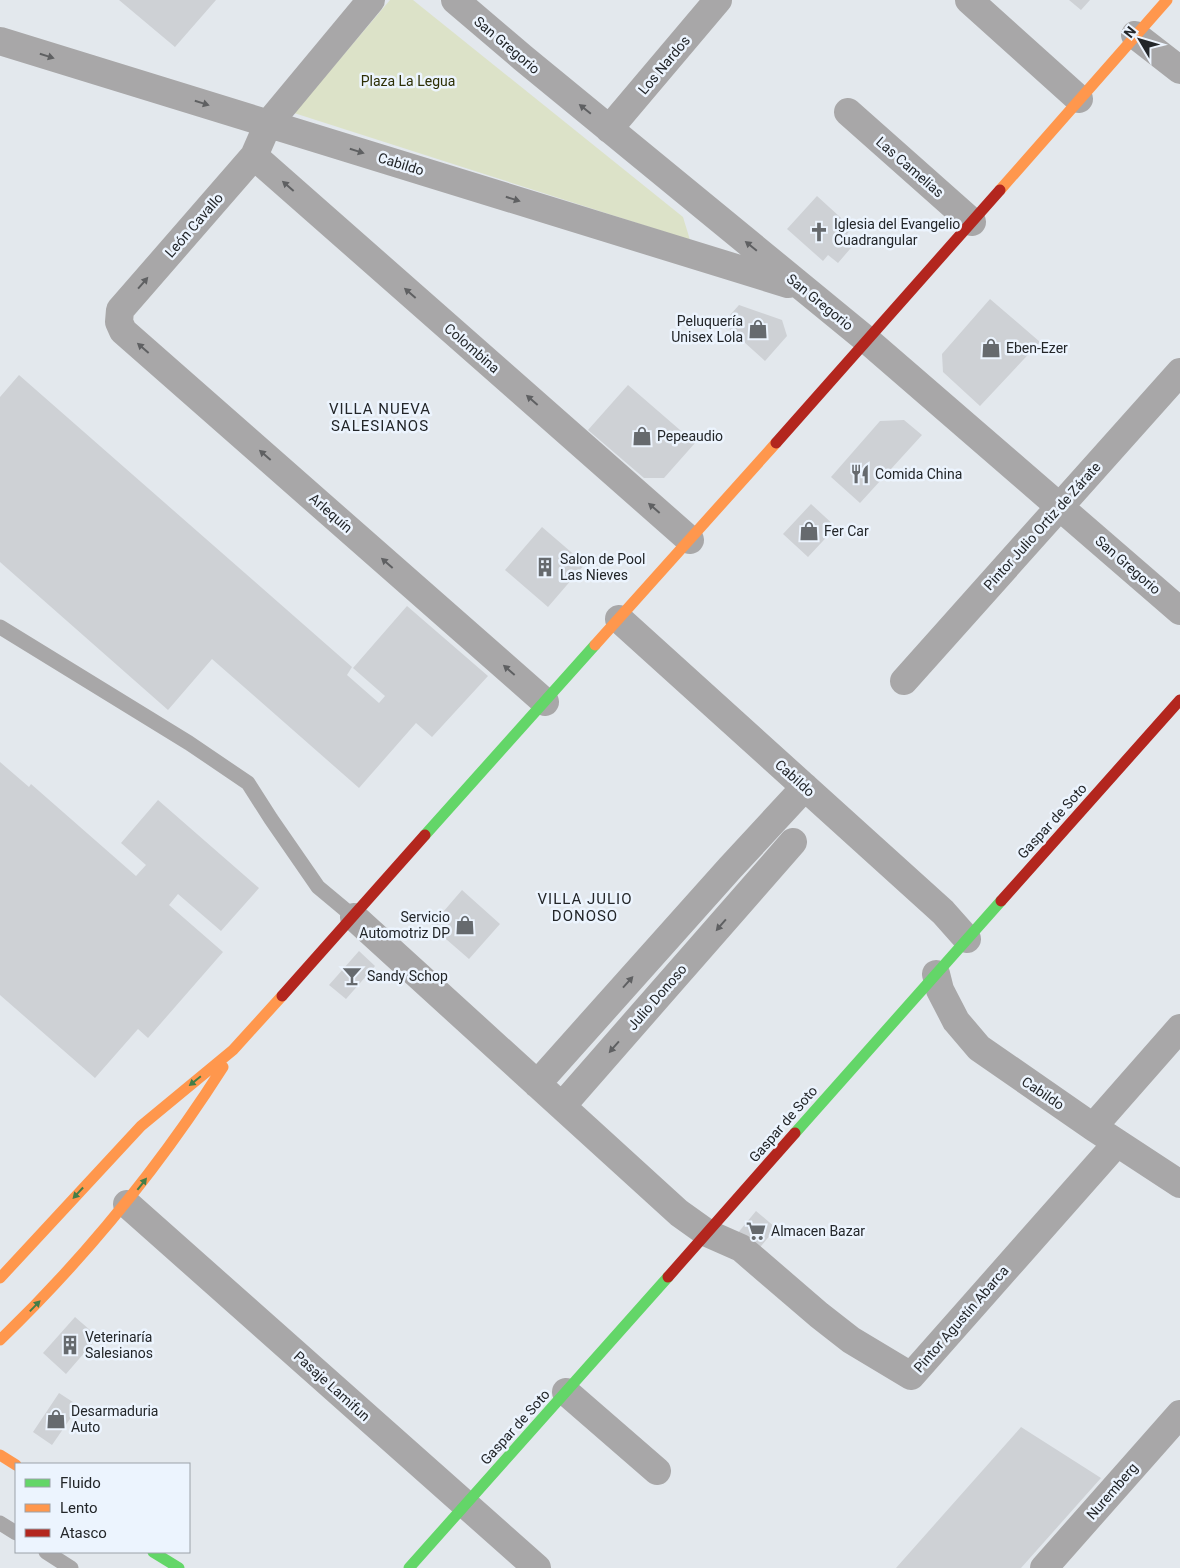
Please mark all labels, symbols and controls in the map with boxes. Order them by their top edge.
street label: San Gregorio [471,13,543,77]
north arrow [1115,15,1165,65]
text: N [1120,23,1139,41]
street label: Los Nardos [635,32,693,98]
one-way arrow [39,52,54,60]
park label: Plaza La Legua [361,73,455,89]
one-way arrow [195,100,210,108]
one-way arrow [579,103,591,115]
street label: Las Camelias [873,133,947,201]
one-way arrow [350,148,365,155]
street label: Cabildo [376,149,426,179]
one-way arrow [281,180,294,191]
street label: León Cavallo [162,190,226,260]
one-way arrow [505,195,520,203]
place label: Iglesia del Evangelio Cuadrangular [834,216,960,248]
church icon: Iglesia del Evangelio Cuadrangular [808,221,830,243]
one-way arrow [744,240,757,251]
street label: San Gregorio [784,270,856,334]
one-way arrow [138,276,149,289]
one-way arrow [404,287,416,299]
place label: Peluquería Unisex Lola [671,313,743,345]
shop icon: Peluquería Unisex Lola [747,318,769,340]
street label: Colombina [441,320,503,376]
shop icon: Eben-Ezer [980,337,1002,359]
place label: Eben-Ezer [1006,340,1068,356]
one-way arrow [137,342,149,354]
one-way arrow [525,395,538,406]
district label: VILLA NUEVA SALESIANOS [329,400,431,435]
shop icon: Pepeaudio [631,425,653,447]
place label: Pepeaudio [657,428,723,444]
one-way arrow [258,450,271,461]
street label: Pintor Julio Ortiz de Zárate [980,459,1104,593]
restaurant icon: Comida China [849,463,871,485]
place label: Comida China [875,466,962,482]
street label: Arlequín [306,490,356,536]
one-way arrow [648,502,660,514]
shop icon: Fer Car [798,520,820,542]
place label: Fer Car [824,523,869,539]
street label: San Gregorio [1092,532,1164,598]
place label: Salon de Pool Las Nieves [560,551,645,583]
building icon: Salon de Pool Las Nieves [534,556,556,578]
one-way arrow [381,557,393,569]
one-way arrow [503,664,515,676]
street label: Cabildo [772,756,818,800]
street label: Gaspar de Soto [1014,780,1090,862]
district label: VILLA JULIO DONOSO [538,890,632,925]
place label: Servicio Automotriz DP [359,909,450,941]
shop icon: Servicio Automotriz DP [454,914,476,936]
one-way arrow [715,918,726,931]
street label: Julio Donoso [624,961,690,1033]
bar icon: Sandy Schop [341,965,363,987]
place label: Sandy Schop [367,968,448,984]
one-way arrow [622,977,634,989]
one-way arrow [608,1041,619,1054]
street label: Cabildo [1019,1073,1067,1113]
one-way arrow [189,1075,202,1086]
street label: Gaspar de Soto [746,1083,820,1165]
one-way arrow [137,1178,148,1191]
one-way arrow [72,1187,84,1199]
supermarket icon: Almacen Bazar [745,1220,767,1242]
place label: Almacen Bazar [771,1223,865,1239]
street label: Pintor Agustín Abarca [910,1262,1012,1376]
one-way arrow [29,1301,41,1313]
place label: Veterinaría Salesianos [85,1329,153,1361]
building icon: Veterinaría Salesianos [59,1334,81,1356]
street label: Pasaje Lamifun [291,1348,373,1424]
street label: Gaspar de Soto [477,1386,553,1468]
place label: Desarmaduria Auto [71,1403,158,1435]
shop icon: Desarmaduria Auto [45,1408,67,1430]
street label: Nuremberg [1083,1459,1141,1523]
legend [15,1463,190,1553]
text: Fluido [60,1474,101,1492]
text: Lento [60,1499,98,1517]
text: Atasco [60,1524,107,1542]

